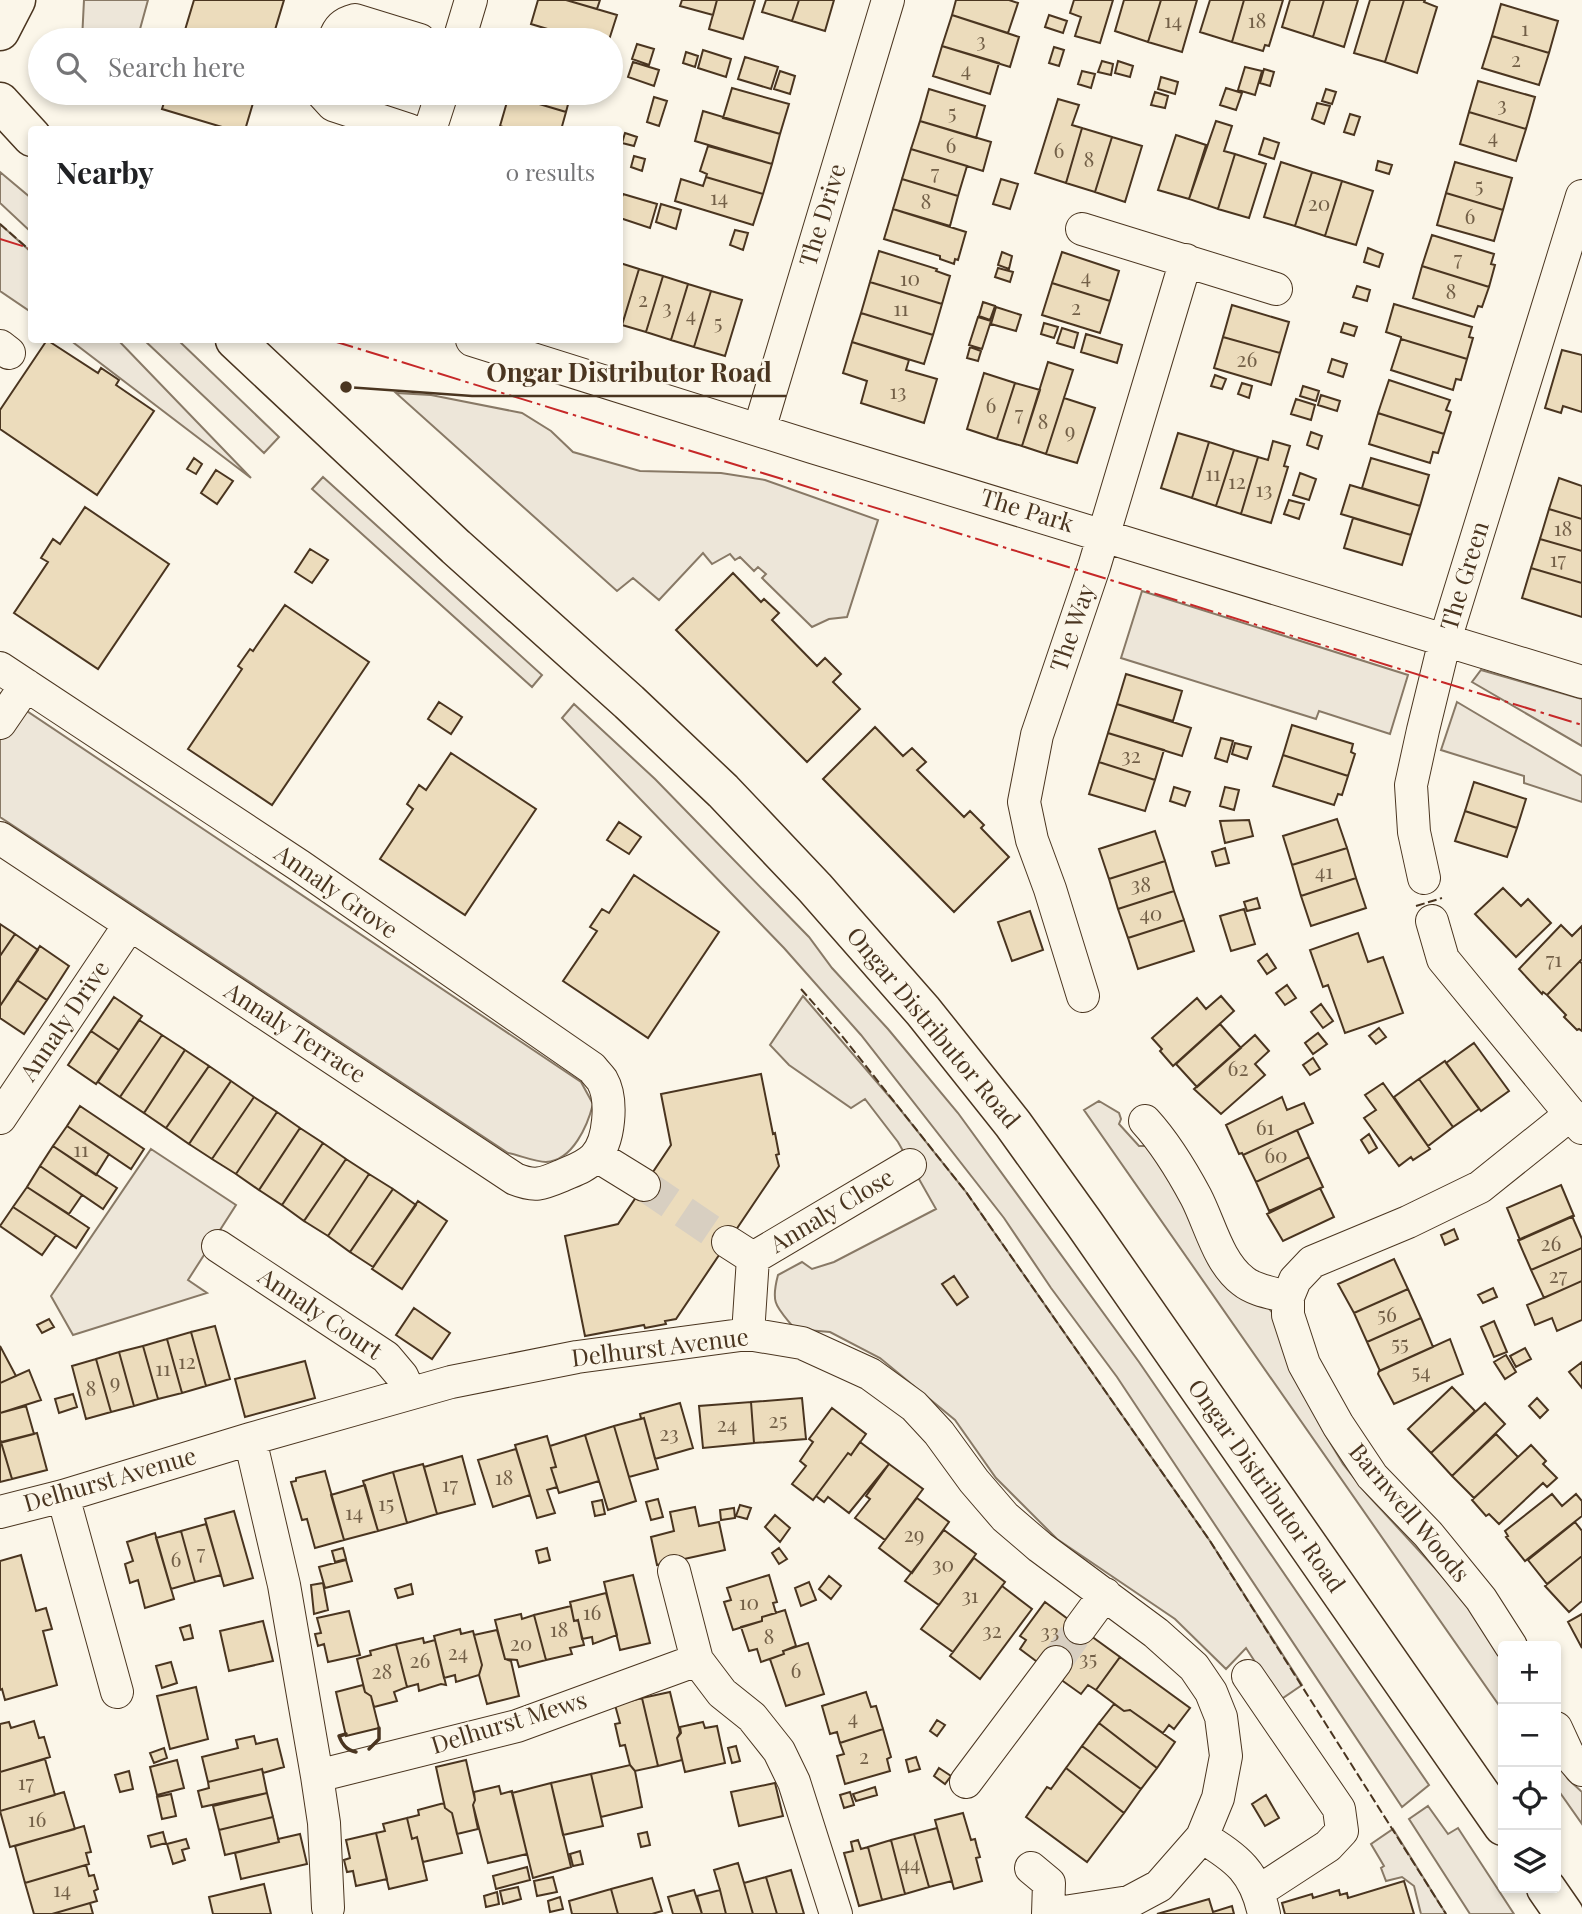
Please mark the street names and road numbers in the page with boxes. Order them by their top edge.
street label: The Drive [790,159,852,270]
street label: The Park [977,480,1079,539]
street label: The Green [1431,517,1495,634]
street label: The Way [1041,579,1101,675]
street label: Annaly Grove [268,835,405,945]
street label: Ongar Distributor Road [841,919,1028,1134]
street label: Annaly Drive [11,953,115,1087]
street label: Annaly Terrace [218,973,373,1089]
street label: Annaly Close [762,1160,899,1259]
street label: Annaly Court [252,1259,390,1366]
street label: Delhurst Avenue [569,1319,750,1373]
street label: Ongar Distributor Road [1182,1372,1353,1598]
street label: Barnwell Woods [1343,1436,1478,1588]
street label: Delhurst Avenue [19,1438,200,1518]
street label: Delhurst Mews [427,1682,590,1760]

